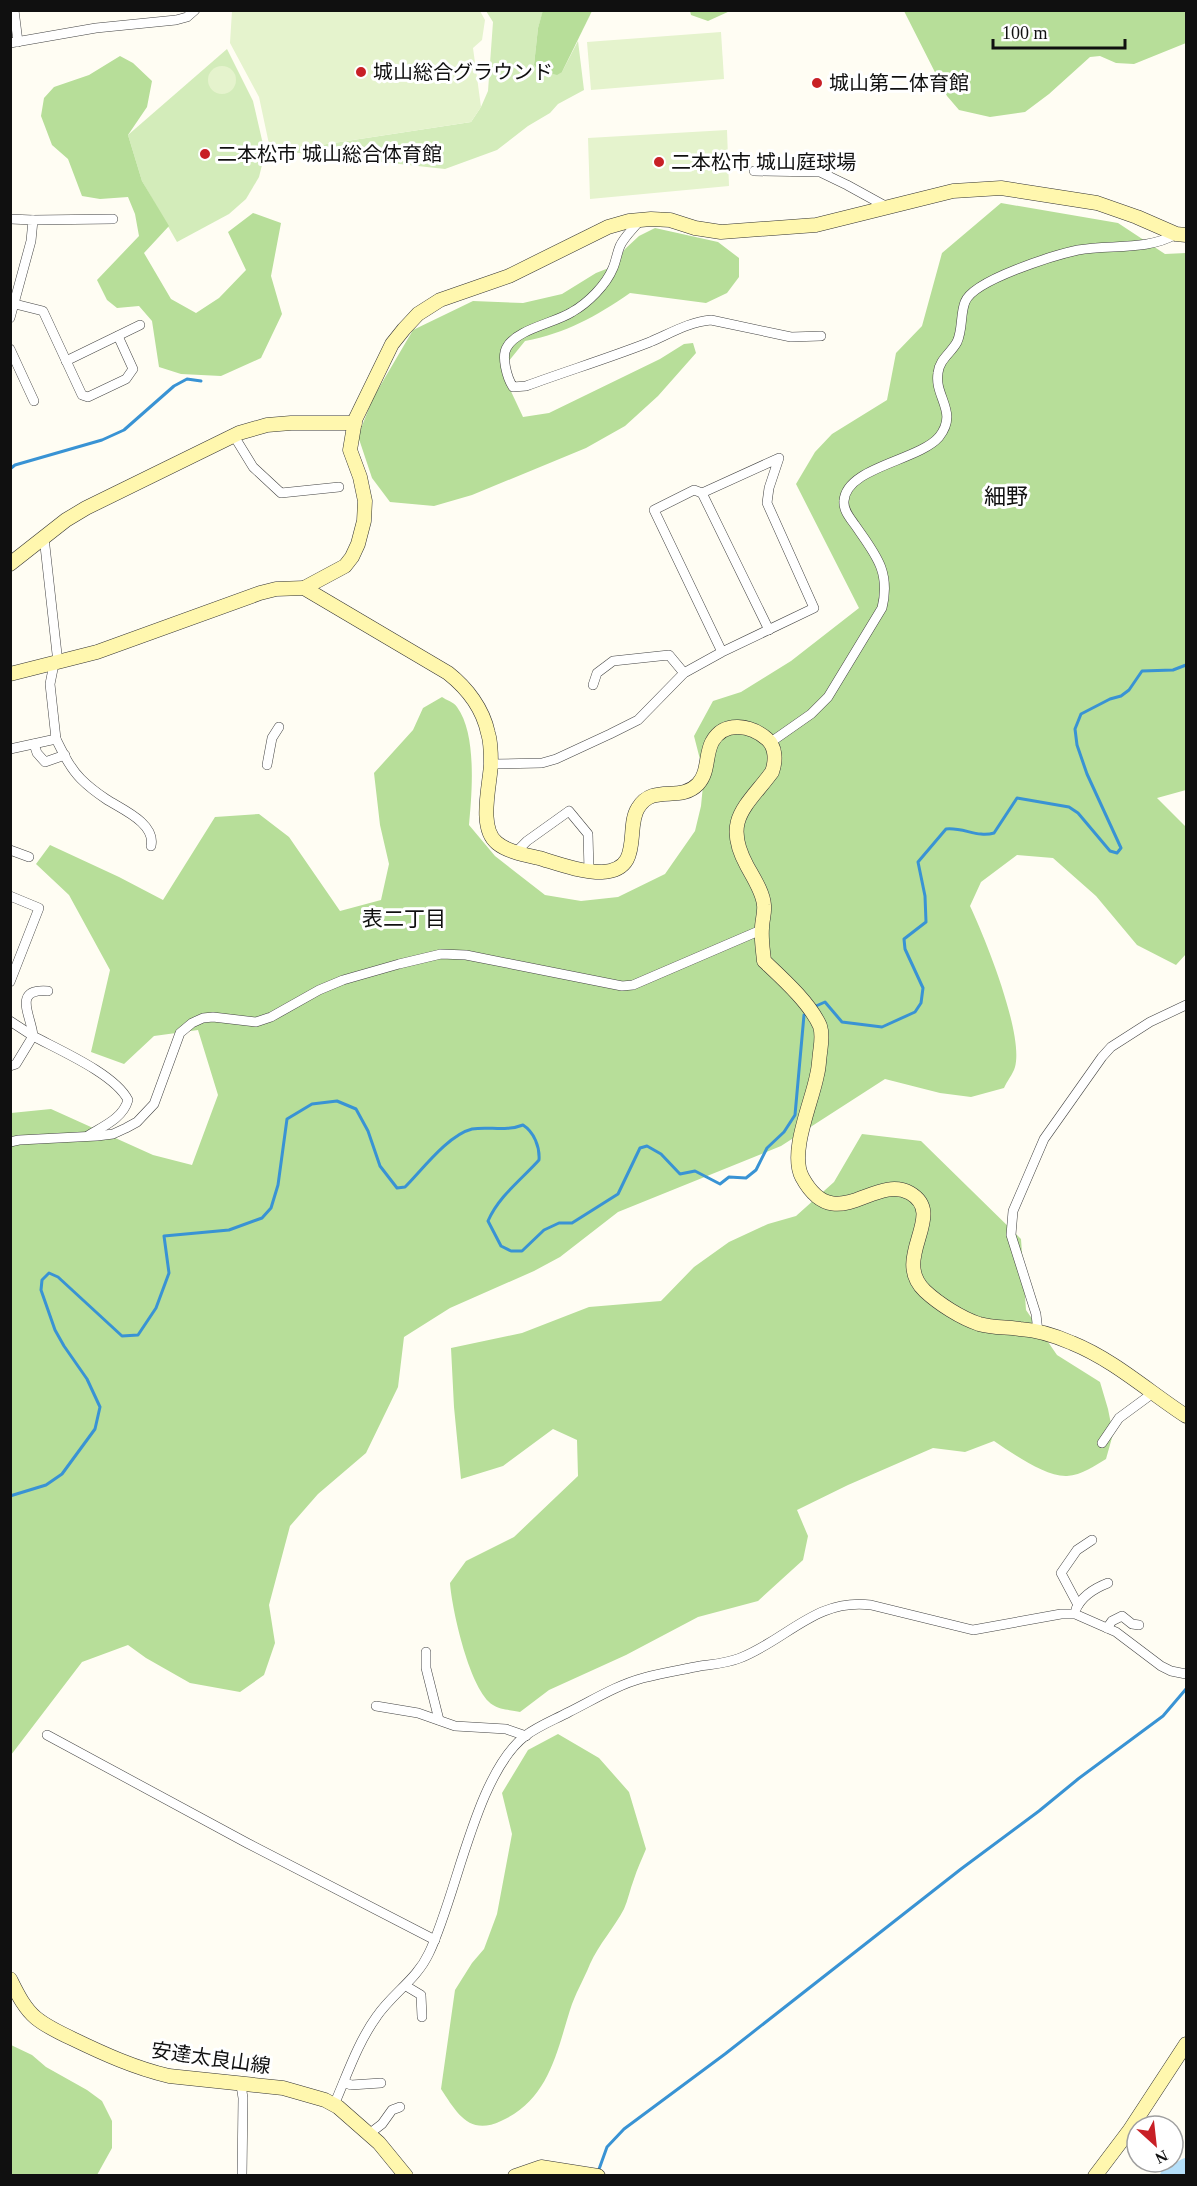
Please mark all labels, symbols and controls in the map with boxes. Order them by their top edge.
scale bar [993,12,1125,50]
text: 100 m [1002,23,1048,43]
place label: 城山総合グラウンド [373,61,553,83]
marker: 城山総合グラウンド [354,65,368,79]
place label: 城山第二体育館 [829,72,969,94]
marker: 城山第二体育館 [810,76,824,90]
place label: 二本松市 城山総合体育館 [217,143,442,165]
marker: 二本松市 城山総合体育館 [198,147,212,161]
place label: 二本松市 城山庭球場 [671,151,856,173]
marker: 二本松市 城山庭球場 [652,155,666,169]
district label: 細野 [984,484,1028,509]
district label: 表二丁目 [362,907,446,931]
street label: 安達太良山線 [150,2039,272,2077]
north arrow [1125,2114,1185,2174]
text: N [1152,2147,1171,2167]

